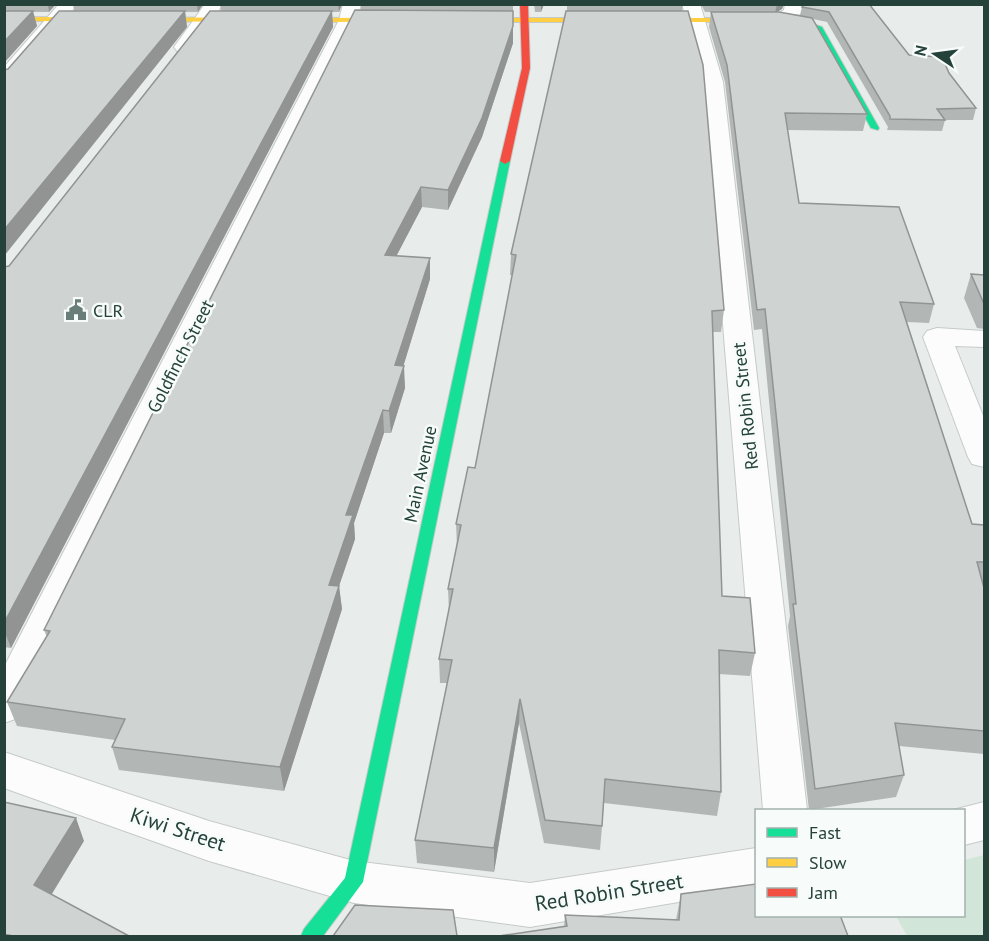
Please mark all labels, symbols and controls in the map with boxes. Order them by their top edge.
north arrow [905,24,965,84]
text: N [909,43,931,58]
street label: Goldfinch Street [142,296,218,416]
public building icon: CLR [64,298,88,322]
place label: CLR [93,299,124,322]
street label: Red Robin Street [727,341,763,471]
street label: Main Avenue [399,424,441,524]
street label: Kiwi Street [127,801,229,857]
legend [755,809,965,917]
text: Fast [809,821,841,844]
text: Slow [809,851,847,874]
street label: Red Robin Street [533,867,685,917]
text: Jam [808,881,838,904]

